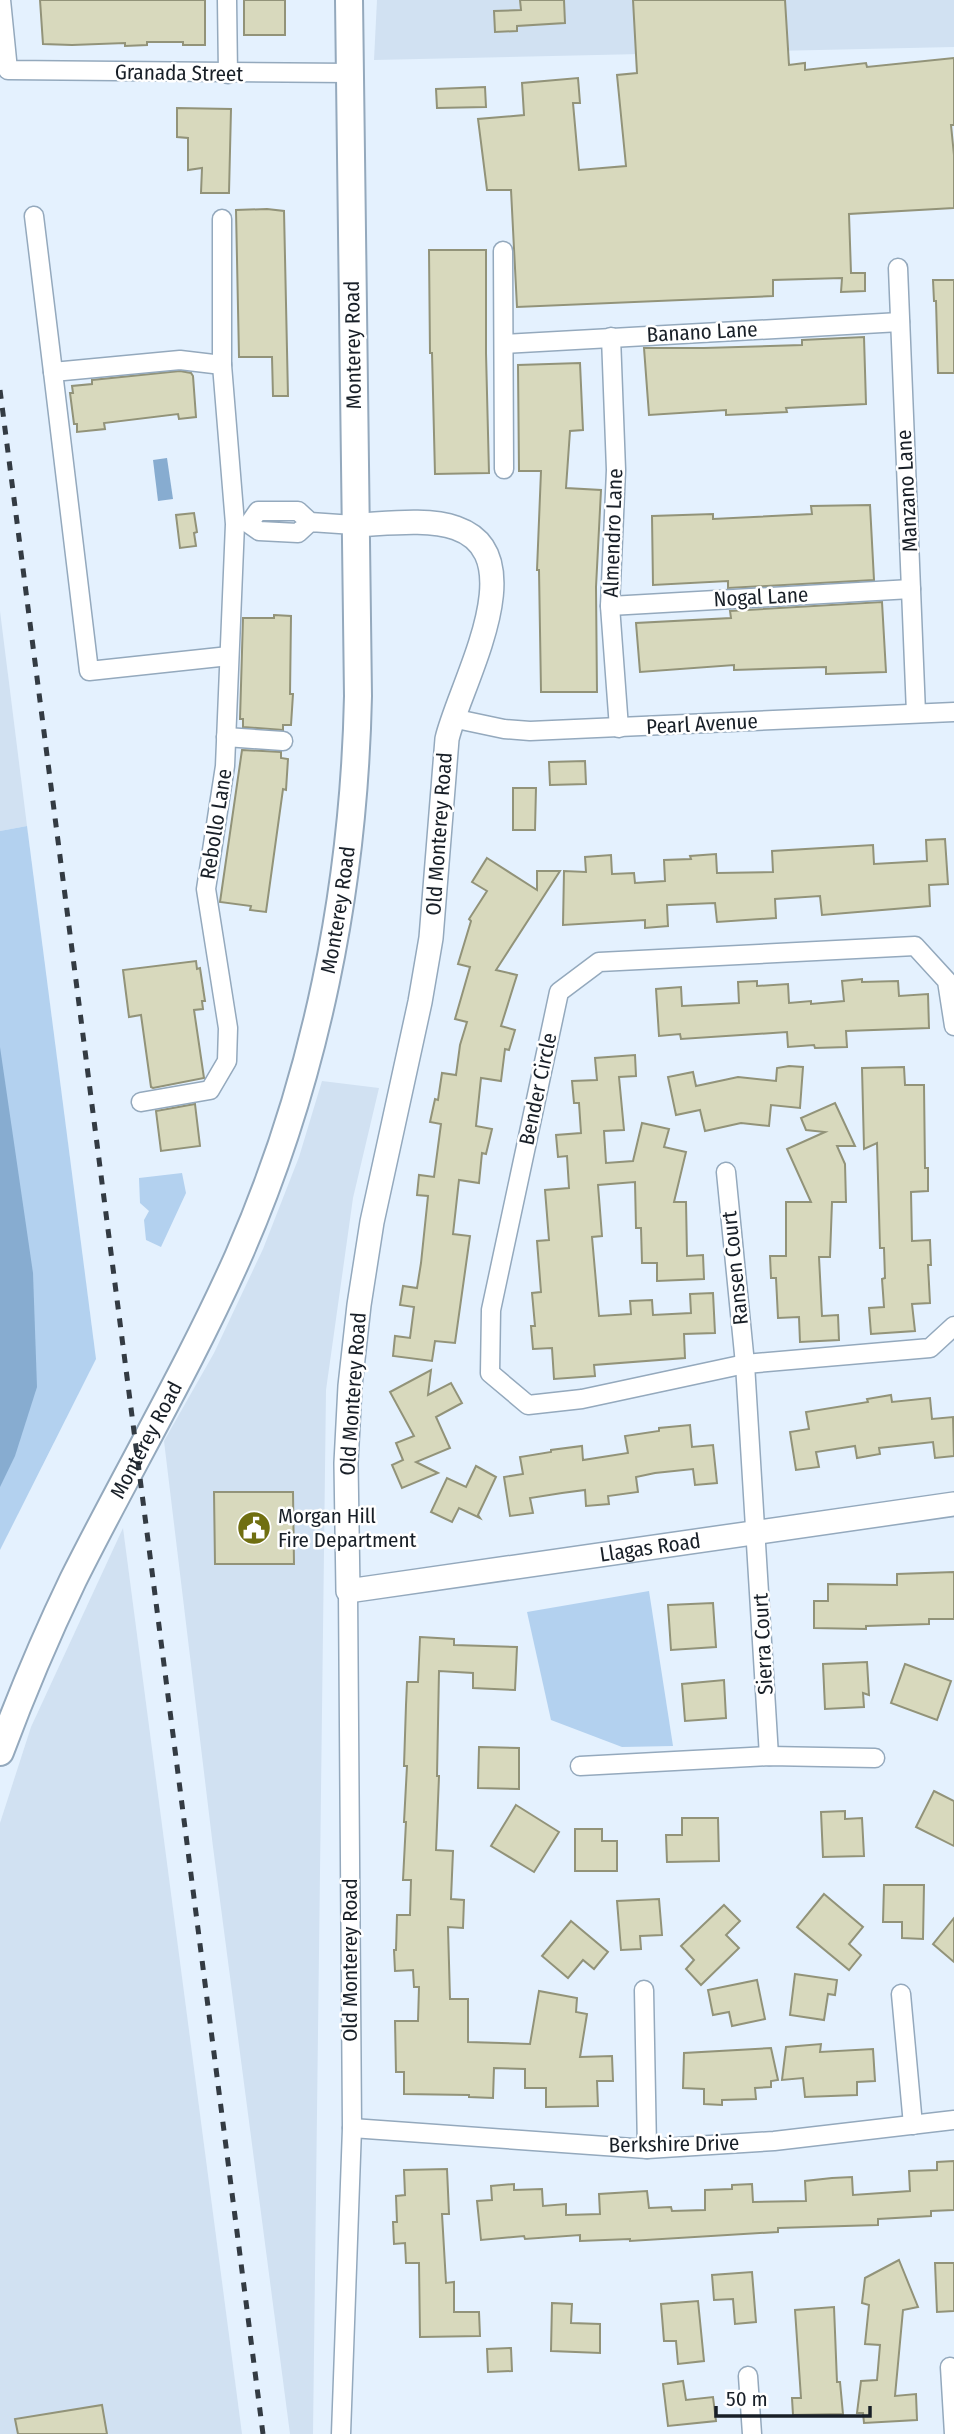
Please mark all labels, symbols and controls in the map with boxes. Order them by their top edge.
street label: Granada Street [115,59,244,87]
street label: Monterey Road [339,280,367,410]
street label: Banano Lane [646,316,758,348]
street label: Manzano Lane [891,429,923,553]
street label: Almendro Lane [598,468,628,598]
street label: Nogal Lane [713,582,809,612]
street label: Pearl Avenue [646,708,758,740]
street label: Old Monterey Road [420,751,458,917]
street label: Rebollo Lane [194,767,238,881]
street label: Monterey Road [315,845,361,976]
street label: Bender Circle [513,1030,563,1148]
street label: Ransen Court [716,1210,754,1326]
street label: Old Monterey Road [334,1311,372,1477]
street label: Monterey Road [105,1377,188,1503]
place label: Morgan Hill Fire Department [278,1503,417,1553]
public building icon: Morgan Hill Fire Department [235,1509,273,1547]
street label: Llagas Road [598,1528,702,1568]
street label: Sierra Court [747,1592,779,1696]
street label: Old Monterey Road [337,1878,363,2042]
street label: Berkshire Drive [608,2130,740,2158]
scale bar [716,2374,870,2418]
text: 50 m [726,2386,768,2412]

